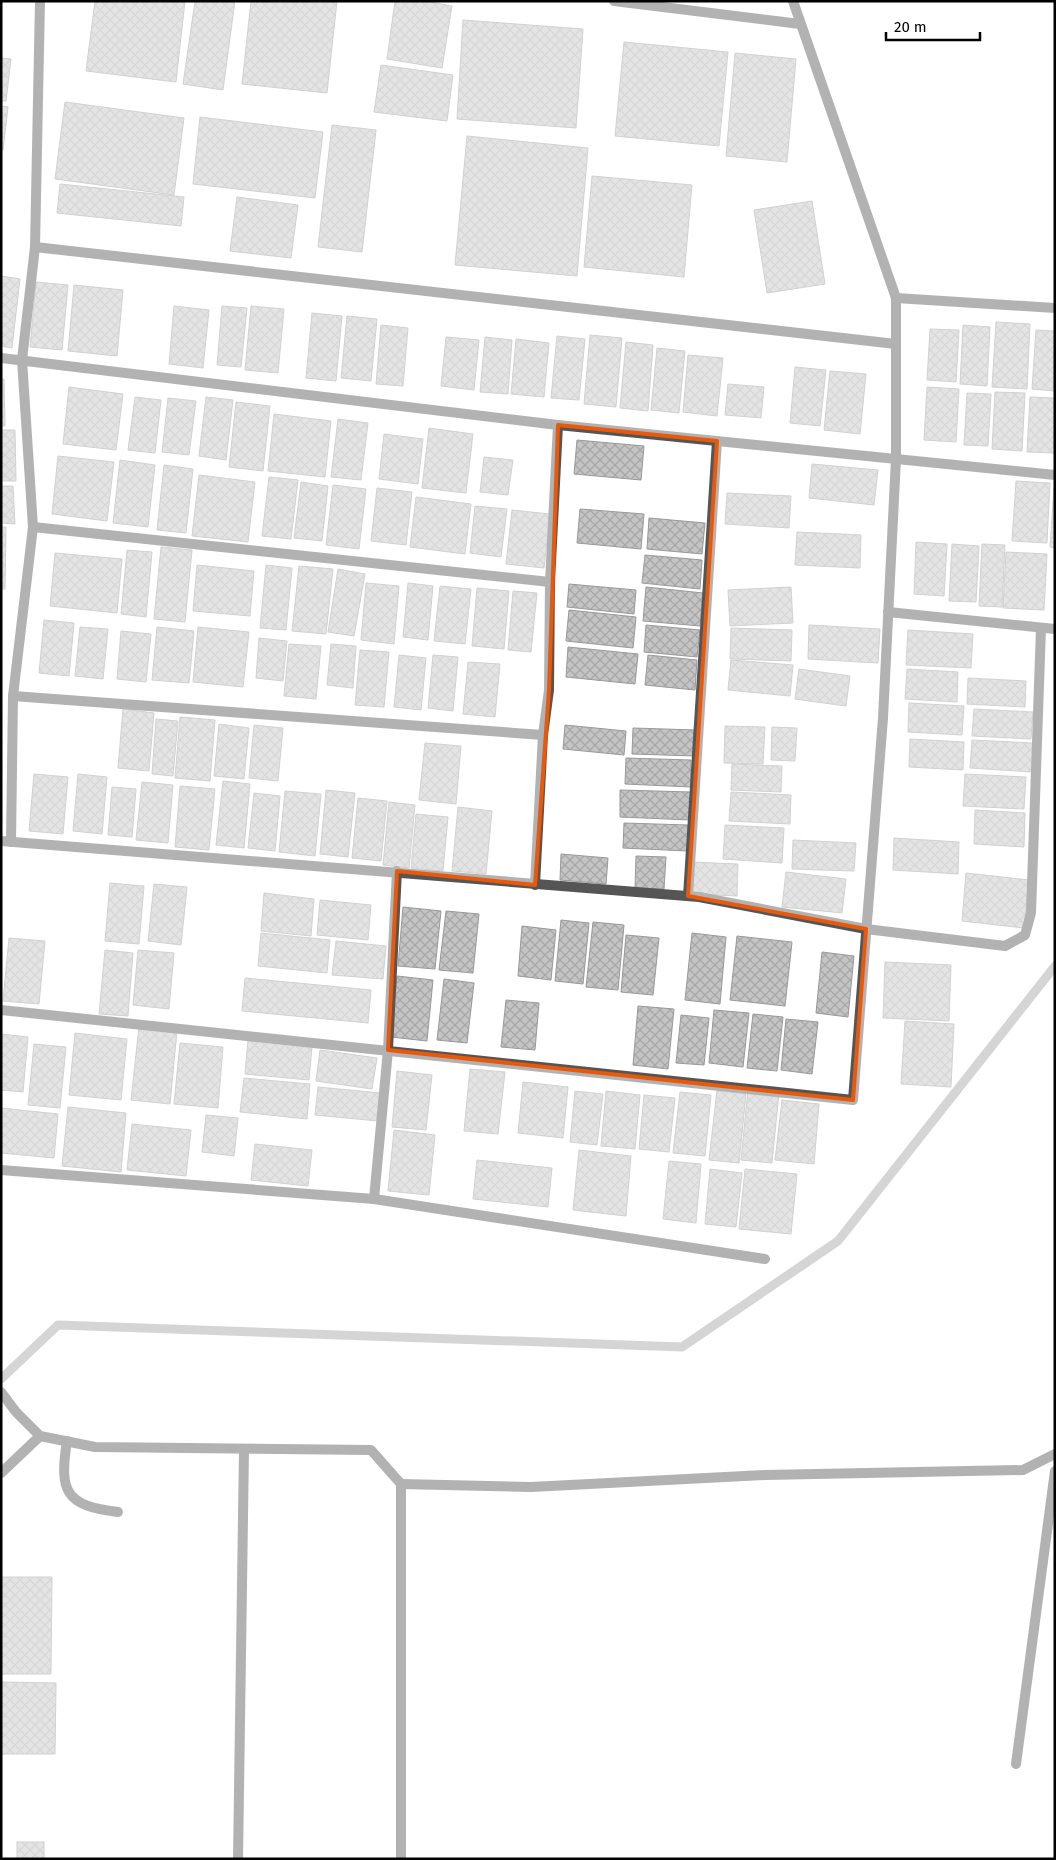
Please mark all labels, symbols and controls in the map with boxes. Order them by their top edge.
scale bar [886,10,980,42]
text: 20 m [894,18,927,36]

